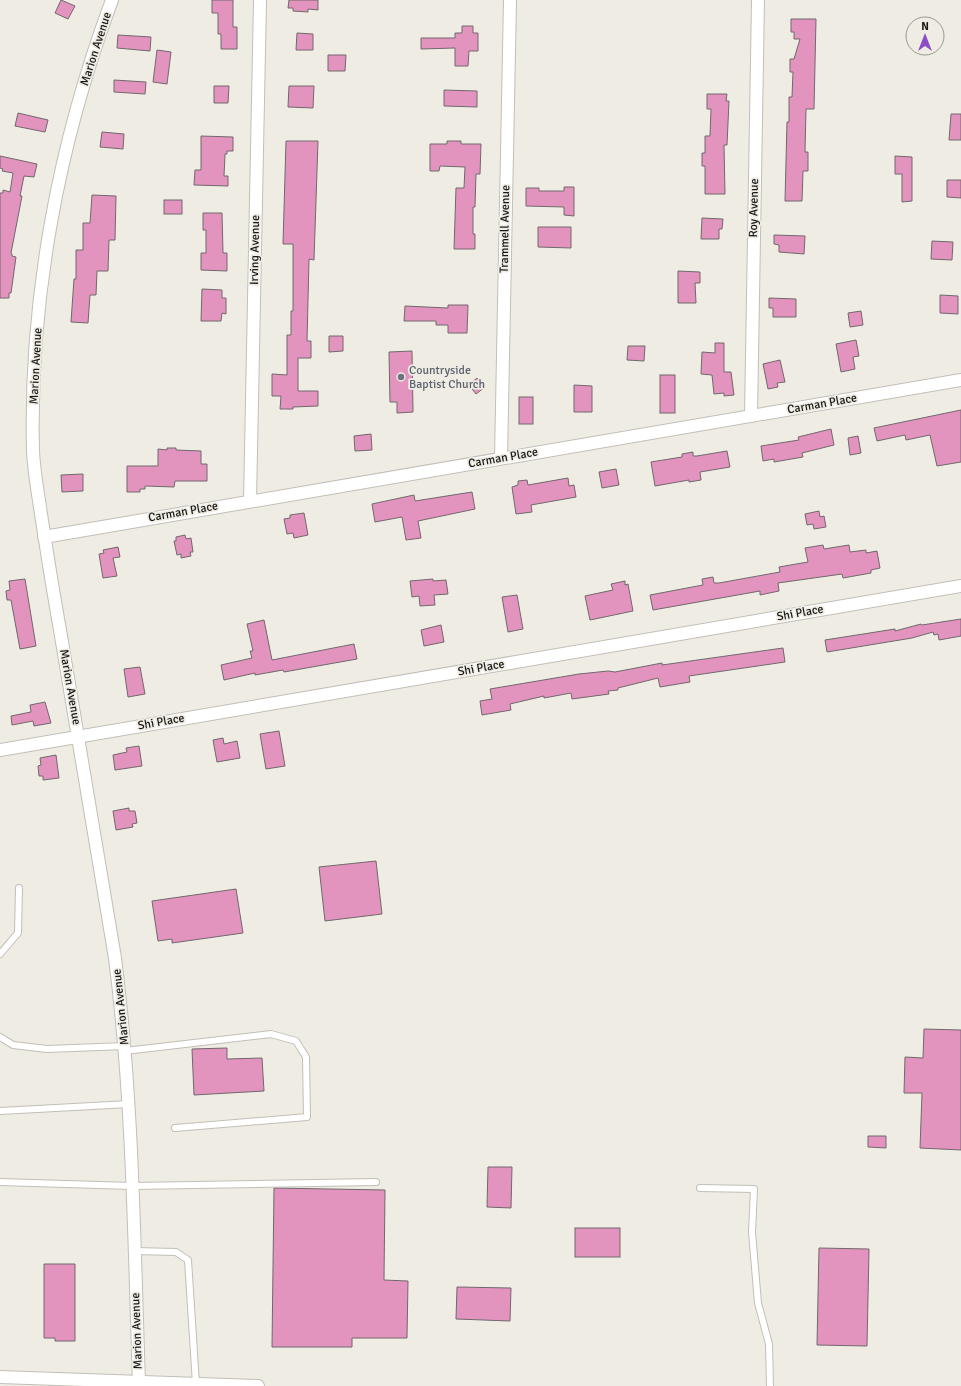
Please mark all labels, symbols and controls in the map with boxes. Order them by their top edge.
street label: Marion Avenue [77,10,115,88]
north arrow [905,16,945,56]
text: N [921,20,929,33]
street label: Roy Avenue [746,178,762,238]
street label: Trammell Avenue [497,185,513,273]
street label: Irving Avenue [247,215,263,285]
street label: Marion Avenue [27,327,45,405]
place label: Countryside Baptist Church [409,363,485,392]
marker: Countryside Baptist Church [396,372,406,382]
street label: Carman Place [786,390,858,418]
street label: Carman Place [467,444,539,472]
street label: Carman Place [147,498,219,526]
street label: Shi Place [776,602,824,624]
street label: Marion Avenue [56,648,84,726]
street label: Shi Place [457,657,505,679]
street label: Shi Place [137,711,185,733]
street label: Marion Avenue [110,968,132,1046]
street label: Marion Avenue [128,1292,146,1370]

